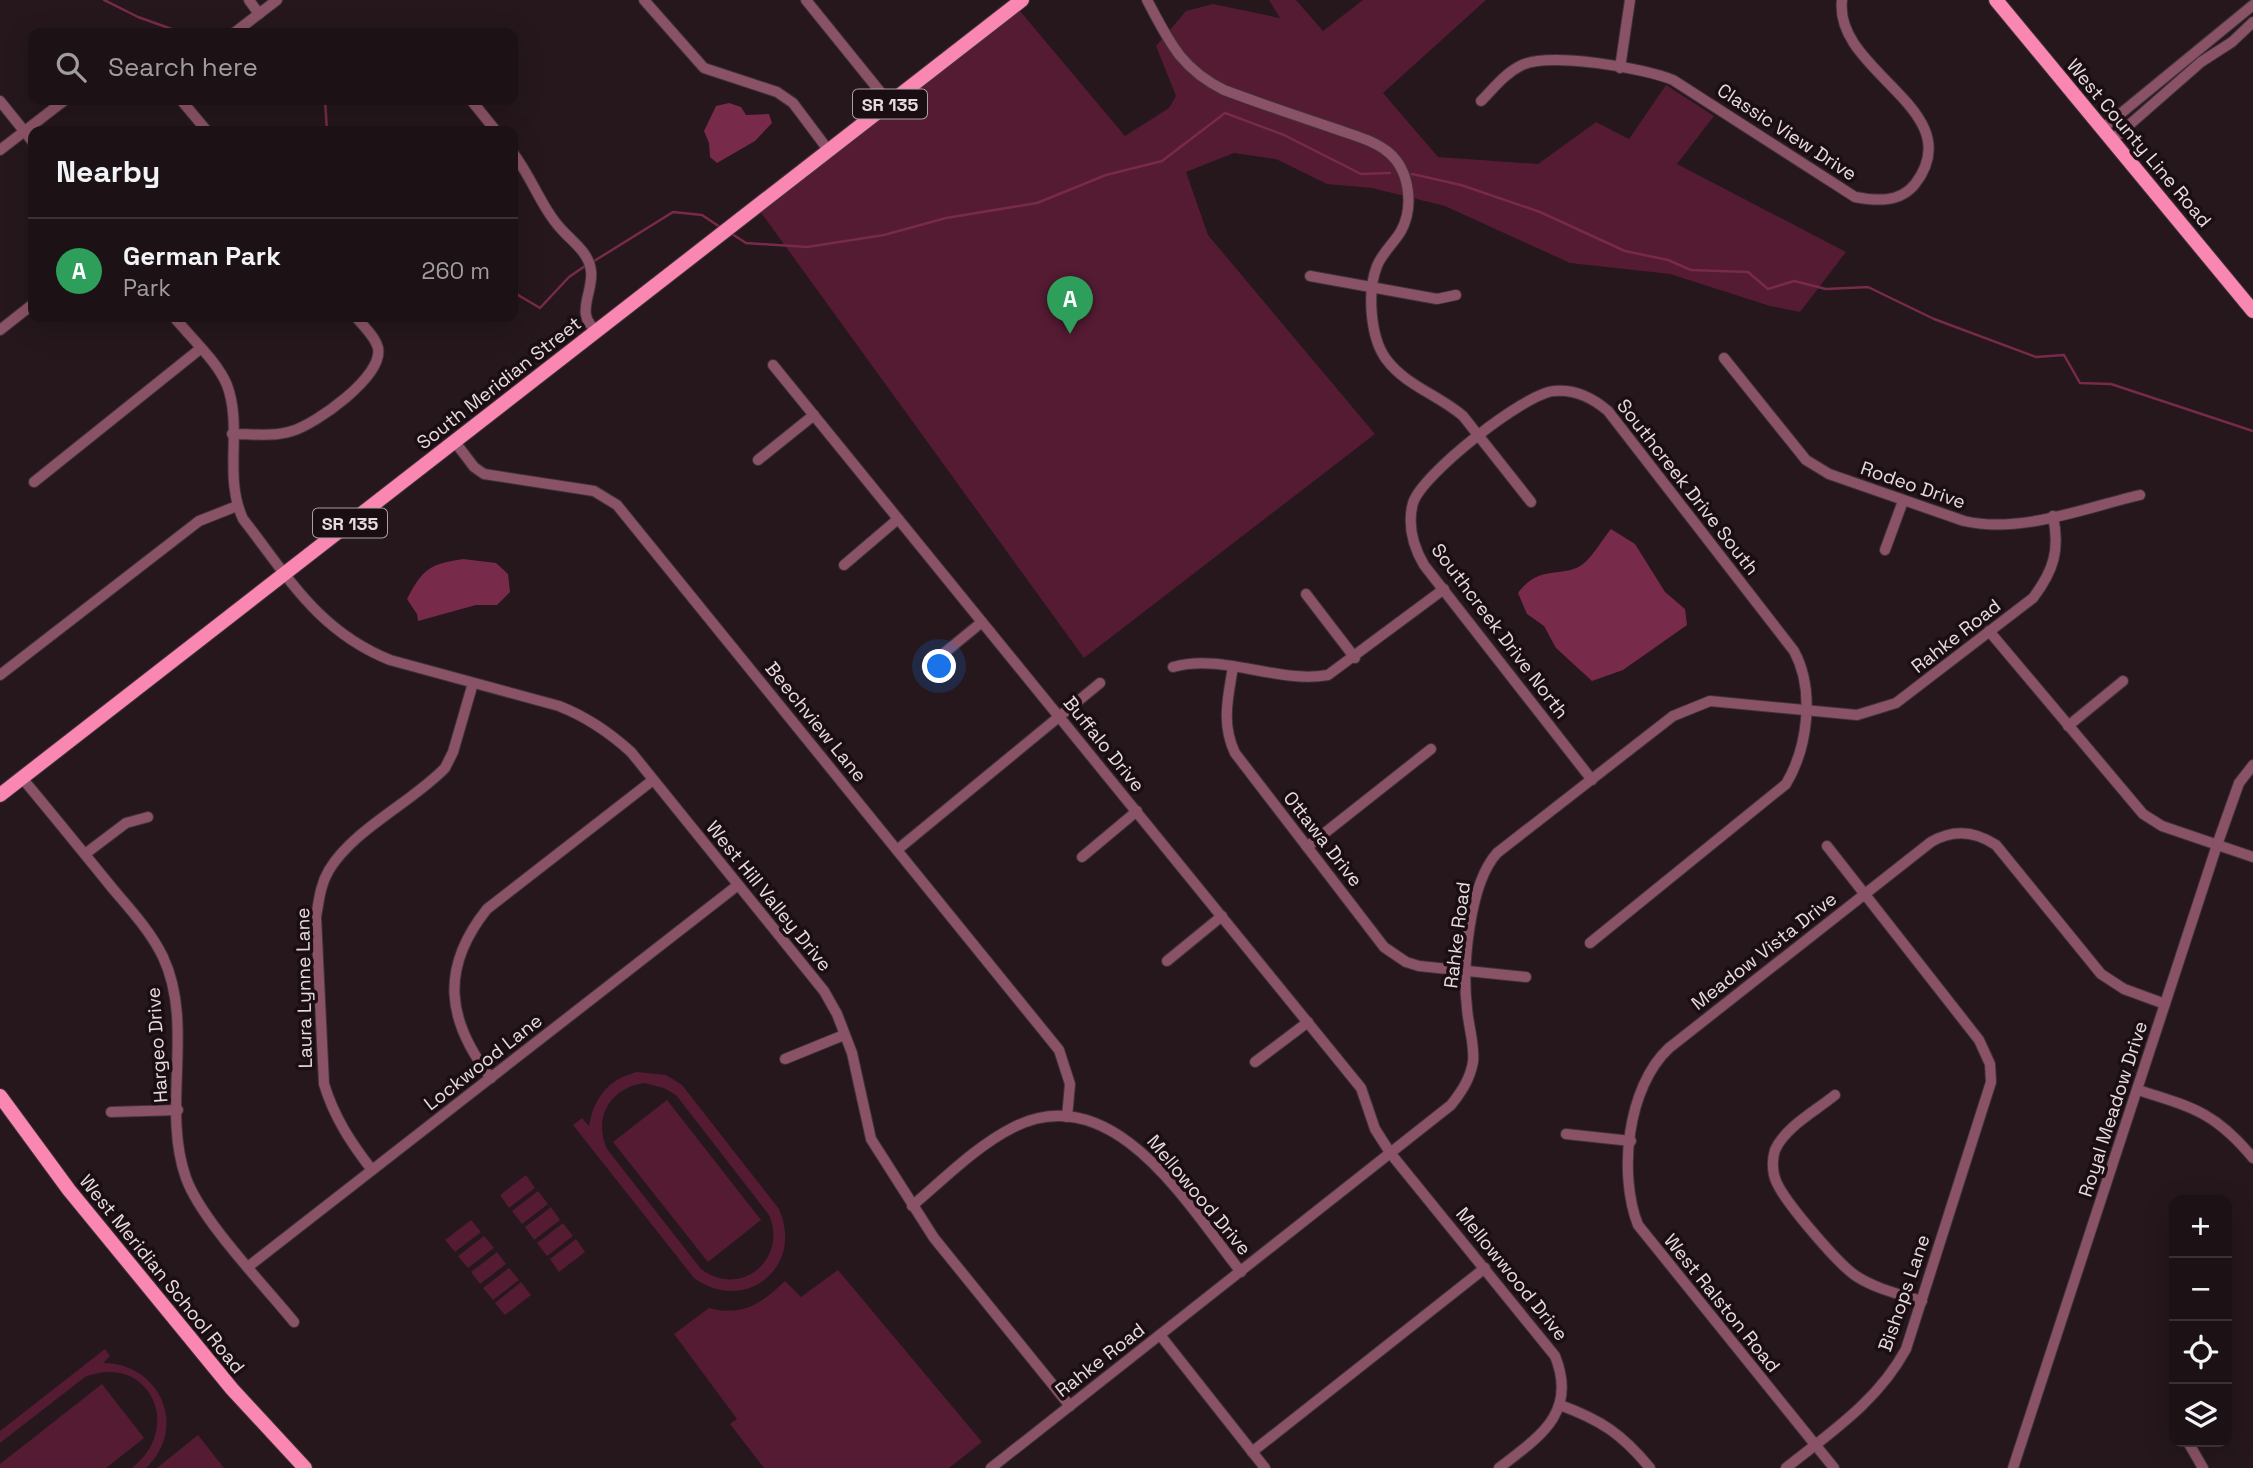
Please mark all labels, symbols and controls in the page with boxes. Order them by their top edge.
search box [28,28,518,105]
icon: search [52,48,90,86]
text: Search here [108,50,258,84]
street label: West County Line Road [2061,54,2217,232]
street label: Classic View Drive [1712,78,1862,186]
road number: SR 135 [853,90,927,119]
text: Nearby [56,152,160,191]
text: German Park [123,239,281,273]
text: A [72,256,86,286]
text: 260 m [422,256,490,286]
text: Park [123,273,171,303]
pin: A [1047,276,1093,334]
street label: South Meridian Street [412,311,586,455]
street label: Southcreek Drive South [1611,394,1765,580]
street label: Rodeo Drive [1857,455,1969,515]
road number: SR 135 [313,508,387,538]
street label: Southcreek Drive North [1426,538,1574,724]
street label: Rahke Road [1906,593,2006,679]
your location [922,649,956,683]
street label: Beechview Lane [760,657,872,787]
street label: Buffalo Drive [1058,691,1150,797]
street label: Ottawa Drive [1278,786,1368,892]
street label: West Hill Valley Drive [701,816,837,976]
street label: Rahke Road [1438,880,1476,990]
street label: Meadow Vista Drive [1686,886,1842,1016]
street label: Laura Lynne Lane [290,907,318,1069]
street label: Hargeo Drive [140,986,174,1104]
street label: Lockwood Lane [419,1008,547,1116]
street label: Royal Meadow Drive [2073,1018,2153,1200]
street label: Mellowood Drive [1141,1130,1257,1260]
street label: West Meridian School Road [74,1169,250,1379]
map controls [2169,1195,2232,1447]
button: + [2169,1195,2232,1258]
street label: Mellowwood Drive [1450,1202,1574,1346]
street label: West Ralston Road [1658,1228,1786,1378]
street label: Bishops Lane [1872,1231,1936,1355]
button: − [2169,1258,2232,1321]
street label: Rahke Road [1050,1317,1150,1403]
button: locate [2169,1321,2232,1384]
button: layers [2169,1384,2232,1447]

